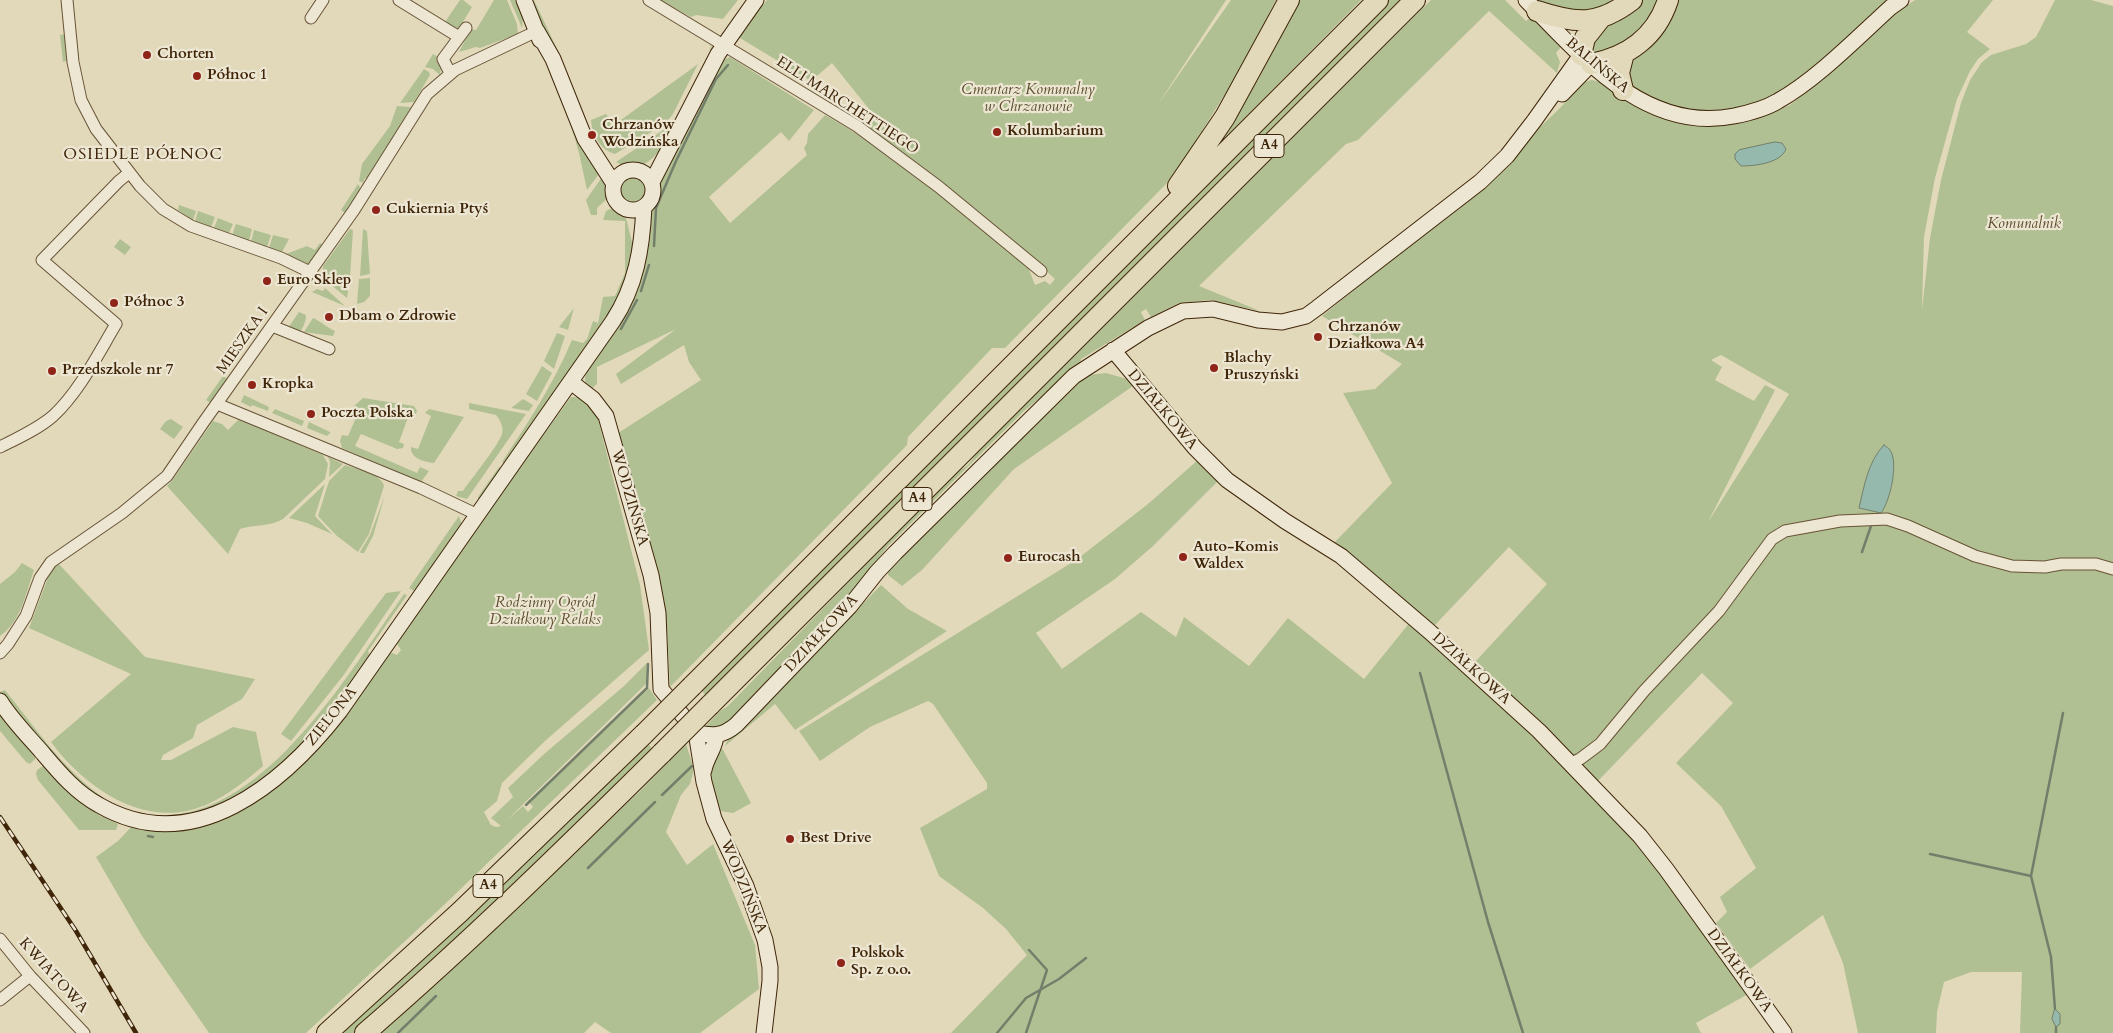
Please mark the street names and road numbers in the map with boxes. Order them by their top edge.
street label: BALIŃSKA [1562,34,1632,98]
street label: ELLI MARCHETTIEGO [772,53,922,159]
road number: A4 [1254,134,1284,158]
street label: MIESZKA I [213,304,273,378]
street label: DZIAŁKOWA [1123,366,1201,454]
street label: WODZIŃSKA [607,448,651,548]
road number: A4 [902,488,932,510]
street label: DZIAŁKOWA [782,592,862,676]
street label: DZIAŁKOWA [1428,629,1514,709]
street label: ZIELONA [303,684,361,750]
street label: WODZIŃSKA [716,837,770,937]
road number: A4 [473,874,503,898]
street label: DZIAŁKOWA [1703,926,1775,1016]
street label: KWIATOWA [15,935,91,1017]

